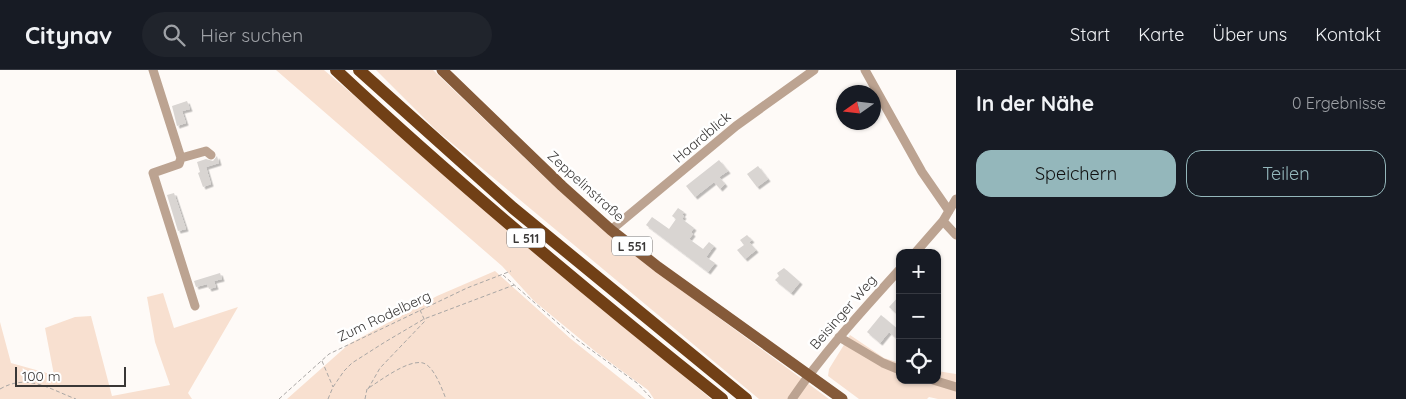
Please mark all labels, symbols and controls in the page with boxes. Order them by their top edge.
search box [142,12,492,57]
text: Citynav [25,20,112,50]
icon: search [160,21,188,49]
text: Hier suchen [200,23,303,47]
text: Start [1070,23,1110,46]
text: Karte [1138,23,1184,46]
text: Über uns [1212,23,1287,46]
text: Kontakt [1315,23,1381,46]
north arrow [836,85,881,130]
text: In der Nähe [976,90,1094,116]
text: 0 Ergebnisse [1292,93,1386,113]
street label: Haardblick [669,108,735,166]
street label: Zeppelinstraße [544,147,628,225]
button: Speichern [976,150,1176,197]
button: Teilen [1186,150,1386,197]
road number: L 511 [507,228,545,248]
road number: L 551 [612,237,652,256]
map controls [896,249,941,384]
button: + [896,249,941,294]
street label: Beisinger Weg [806,271,880,353]
street label: Zum Rodelberg [334,286,434,346]
button: − [896,294,941,339]
button: locate [896,339,941,384]
scale bar [15,364,126,387]
text: 100 m [22,367,60,385]

